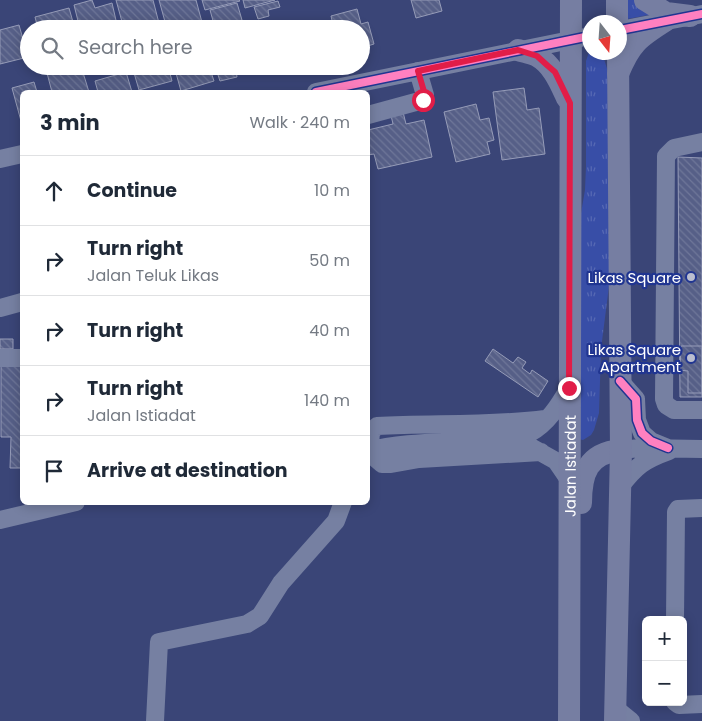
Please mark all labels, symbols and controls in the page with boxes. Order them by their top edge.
north arrow [582,15,627,60]
search box [20,20,370,75]
icon: search [38,34,66,62]
text: Search here [78,34,192,61]
route start [412,89,435,112]
text: 3 min [40,108,100,137]
text: Walk · 240 m [249,111,350,134]
icon: ahead [40,177,68,205]
text: Continue [87,177,177,204]
text: 10 m [314,179,350,202]
text: Turn right [87,235,183,262]
icon: right [40,247,68,275]
text: 50 m [309,249,350,272]
text: Jalan Teluk Likas [87,264,219,287]
place label: Likas Square [588,267,681,288]
marker: Likas Square [685,271,697,283]
icon: right [40,317,68,345]
text: Turn right [87,317,183,344]
text: 40 m [309,319,350,342]
place label: Likas Square Apartment [588,339,681,377]
marker: Likas Square Apartment [685,352,697,364]
text: Turn right [87,375,183,402]
route end [558,377,581,400]
icon: right [40,387,68,415]
text: 140 m [304,389,350,412]
text: Jalan Istiadat [87,404,196,427]
street label: Jalan Istiadat [559,415,580,517]
icon: arrive [40,457,68,485]
text: Arrive at destination [87,457,288,484]
map controls [642,616,687,706]
button: + [642,616,687,661]
button: − [642,661,687,706]

